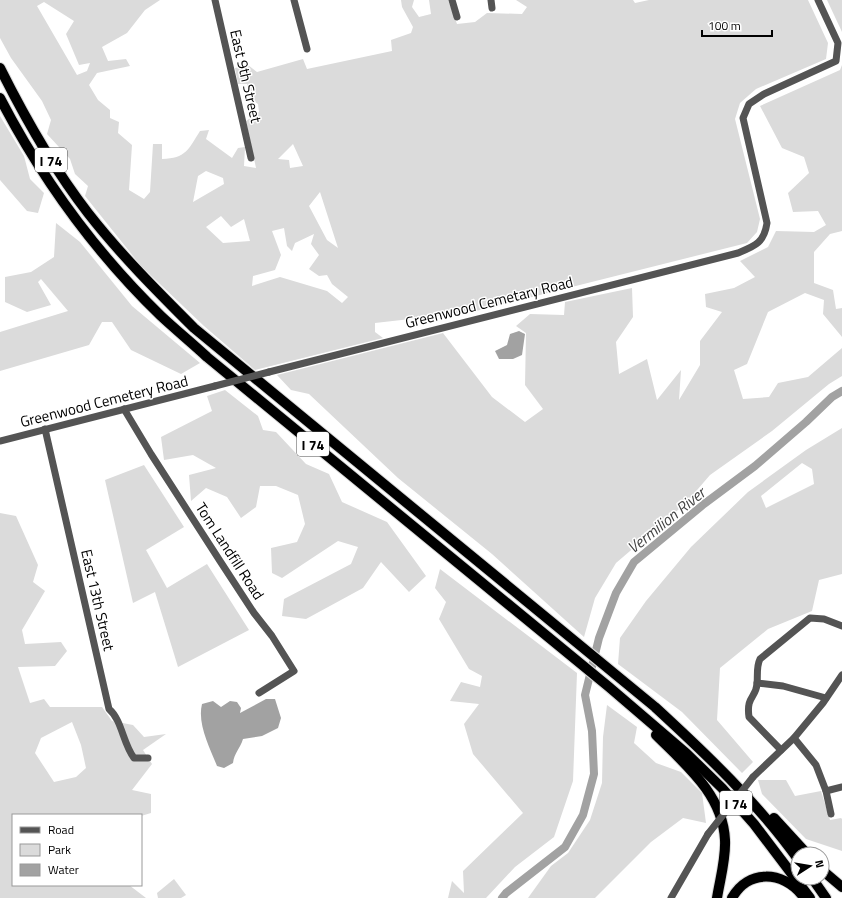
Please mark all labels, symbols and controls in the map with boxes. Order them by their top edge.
scale bar [702,12,772,38]
text: 100 m [708,16,741,35]
street label: East 9th Street [224,27,268,126]
road number: I 74 [35,148,67,172]
street label: Greenwood Cemetary Road [403,270,575,334]
street label: Greenwood Cemetery Road [18,369,190,433]
road number: I 74 [297,432,329,456]
water label: Vermilion River [622,480,712,559]
street label: Tom Landfill Road [190,498,270,604]
street label: East 13th Street [75,547,121,654]
road number: I 74 [720,791,752,815]
legend [12,814,142,886]
text: Road [48,820,74,839]
text: Park [48,840,71,859]
north arrow [790,846,830,886]
text: N [811,859,828,869]
text: Water [48,860,79,879]

